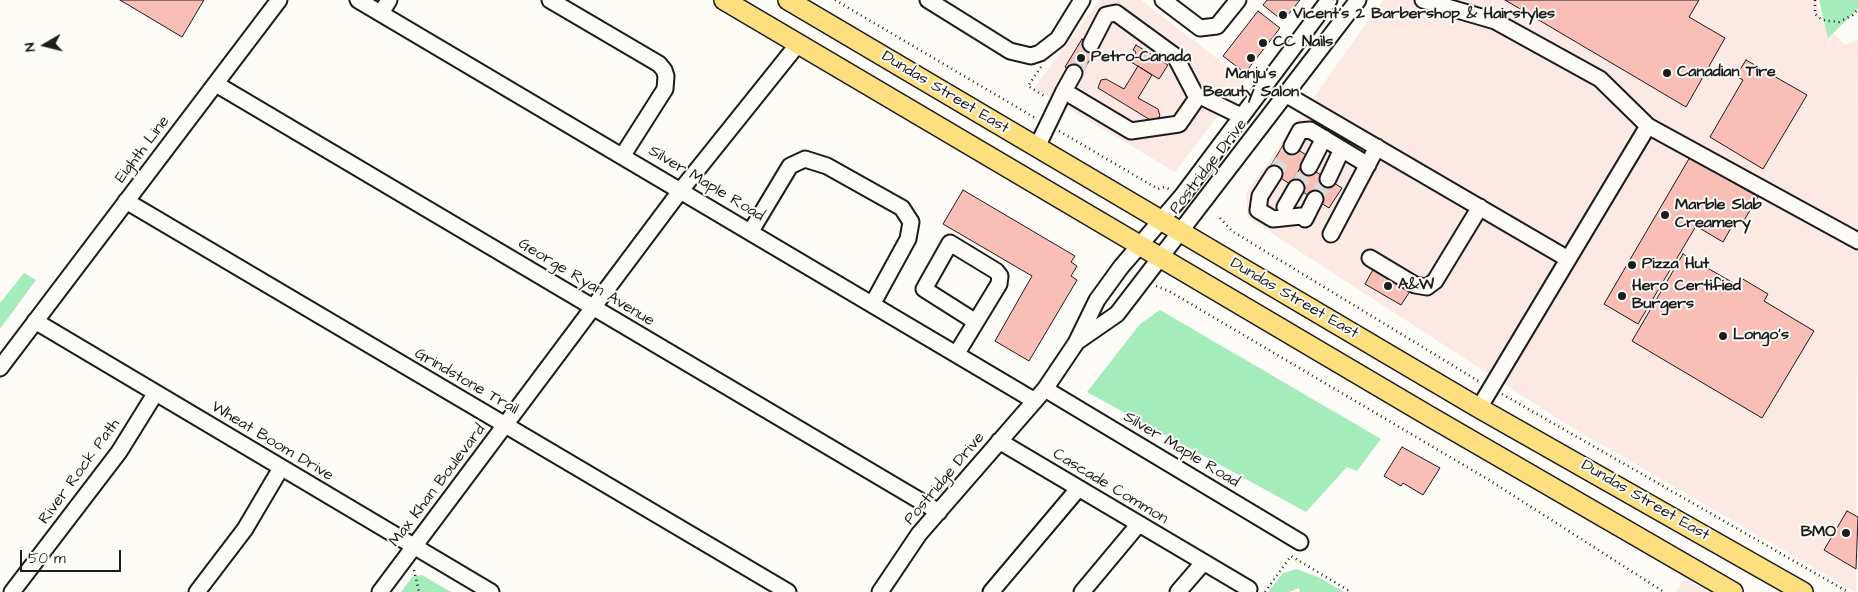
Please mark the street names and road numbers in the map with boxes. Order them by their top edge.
street label: Dundas Street East [878,47,1012,139]
street label: Eighth Line [112,113,174,187]
street label: Postridge Drive [1166,116,1252,218]
street label: Silver Maple Road [644,142,768,226]
street label: George Ryan Avenue [514,235,658,331]
street label: Dundas Street East [1226,254,1362,344]
street label: Grindstone Trail [411,344,521,420]
street label: Wheat Boom Drive [207,398,337,486]
street label: Silver Maple Road [1119,408,1243,492]
street label: River Rock Path [35,416,125,528]
street label: Max Khan Boulevard [386,421,490,551]
street label: Postridge Drive [901,429,989,529]
street label: Cascade Common [1049,445,1171,529]
street label: Dundas Street East [1577,456,1713,546]

